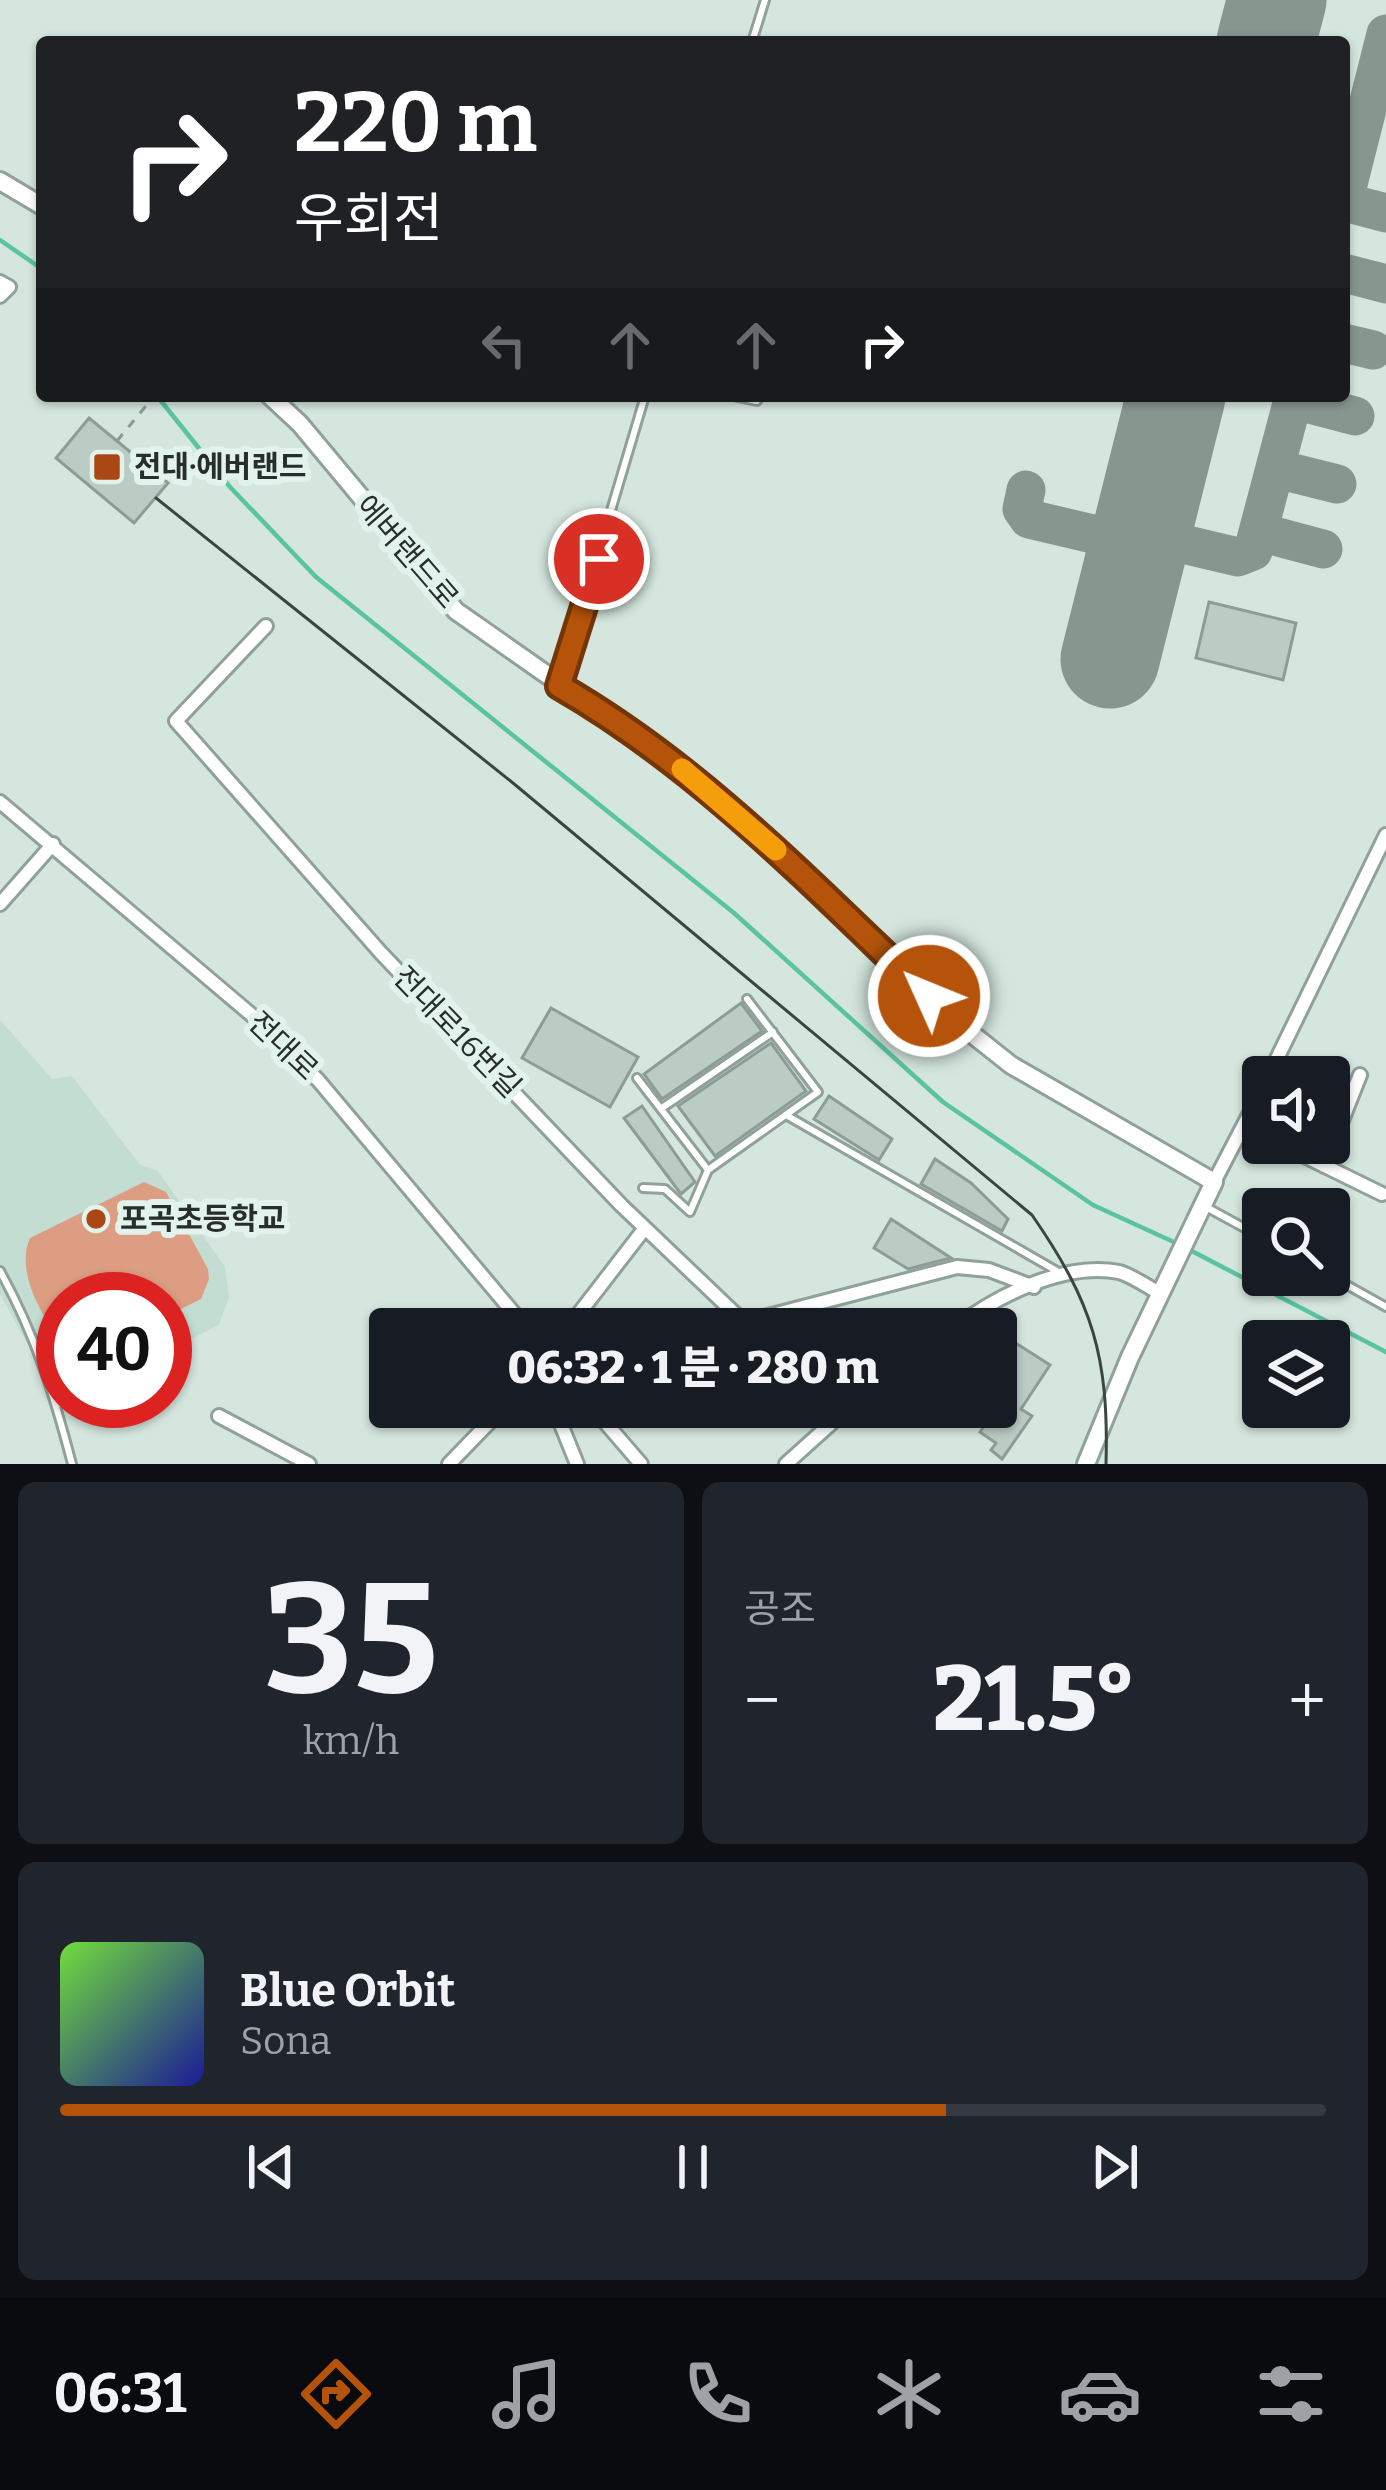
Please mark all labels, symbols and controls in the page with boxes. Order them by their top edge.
text: 220 m [294,72,537,173]
icon: right [96,84,252,240]
text: 우회전 [294,187,443,251]
icon: left [471,312,537,378]
icon: ahead [597,312,663,378]
icon: ahead [723,312,789,378]
icon: right [849,312,915,378]
place label: 전대·에버랜드 [134,449,307,485]
marker: 전대·에버랜드 [91,451,123,483]
street label: 에버랜드로 [348,488,466,616]
pin [548,508,650,610]
icon: arrive [566,526,632,592]
position arrow [866,933,992,1059]
street label: 전대로16번길 [386,959,528,1105]
street label: 전대로 [241,1004,325,1088]
map controls [1242,1056,1350,1428]
button: sound [1242,1056,1350,1164]
button: search [1242,1188,1350,1296]
place label: 포곡초등학교 [120,1201,286,1237]
marker: 포곡초등학교 [83,1206,109,1232]
speed limit sign: 40 [36,1272,192,1428]
button: layers [1242,1320,1350,1428]
text: 06:32 · 1 분 · 280 m [507,1341,879,1395]
text: 35 [263,1546,439,1733]
text: 공조 [744,1586,816,1632]
text: 21.5° [933,1646,1136,1754]
text: − [744,1661,780,1740]
text: + [1288,1661,1326,1740]
text: km/h [303,1718,399,1764]
text: Blue Orbit [240,1964,455,2018]
text: Sona [240,2018,331,2064]
icon: previous [238,2134,304,2200]
icon: pause [660,2134,726,2200]
icon: next [1082,2134,1148,2200]
icon: directions [294,2352,378,2436]
icon: music [485,2352,569,2436]
icon: phone [676,2352,760,2436]
icon: climate [867,2352,951,2436]
icon: car [1058,2352,1142,2436]
icon: filters [1249,2352,1333,2436]
text: 06:31 [53,2362,187,2426]

